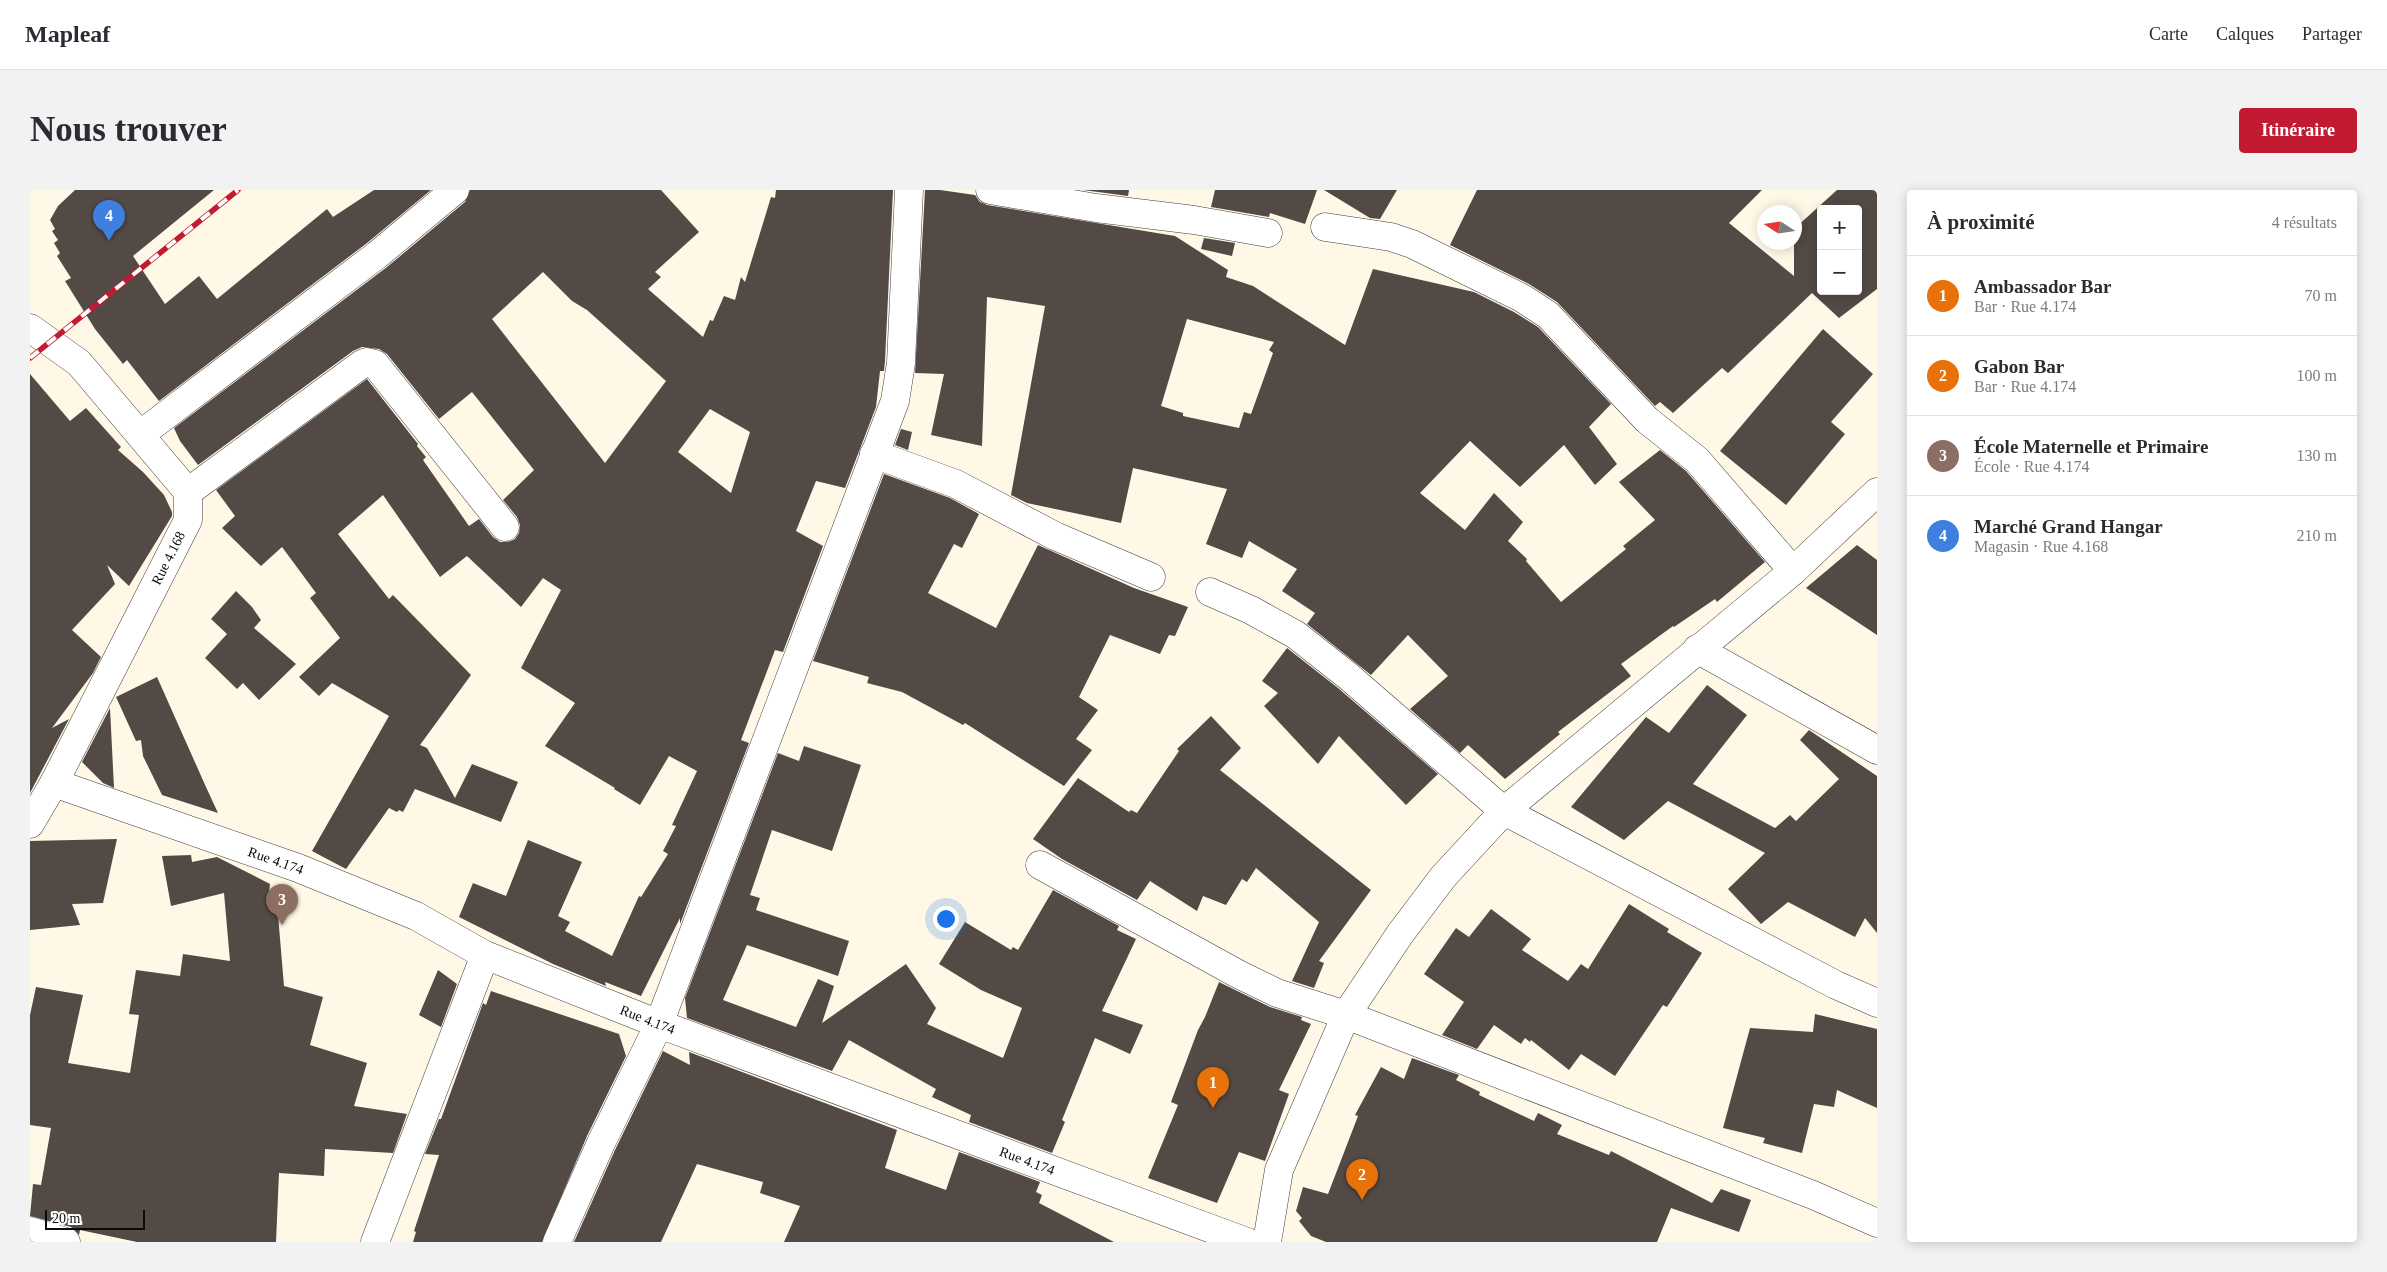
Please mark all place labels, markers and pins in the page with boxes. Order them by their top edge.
pin: 4 [93,200,125,241]
pin: 3 [266,884,298,925]
pin: 1 [1197,1067,1229,1108]
pin: 2 [1346,1159,1378,1200]

